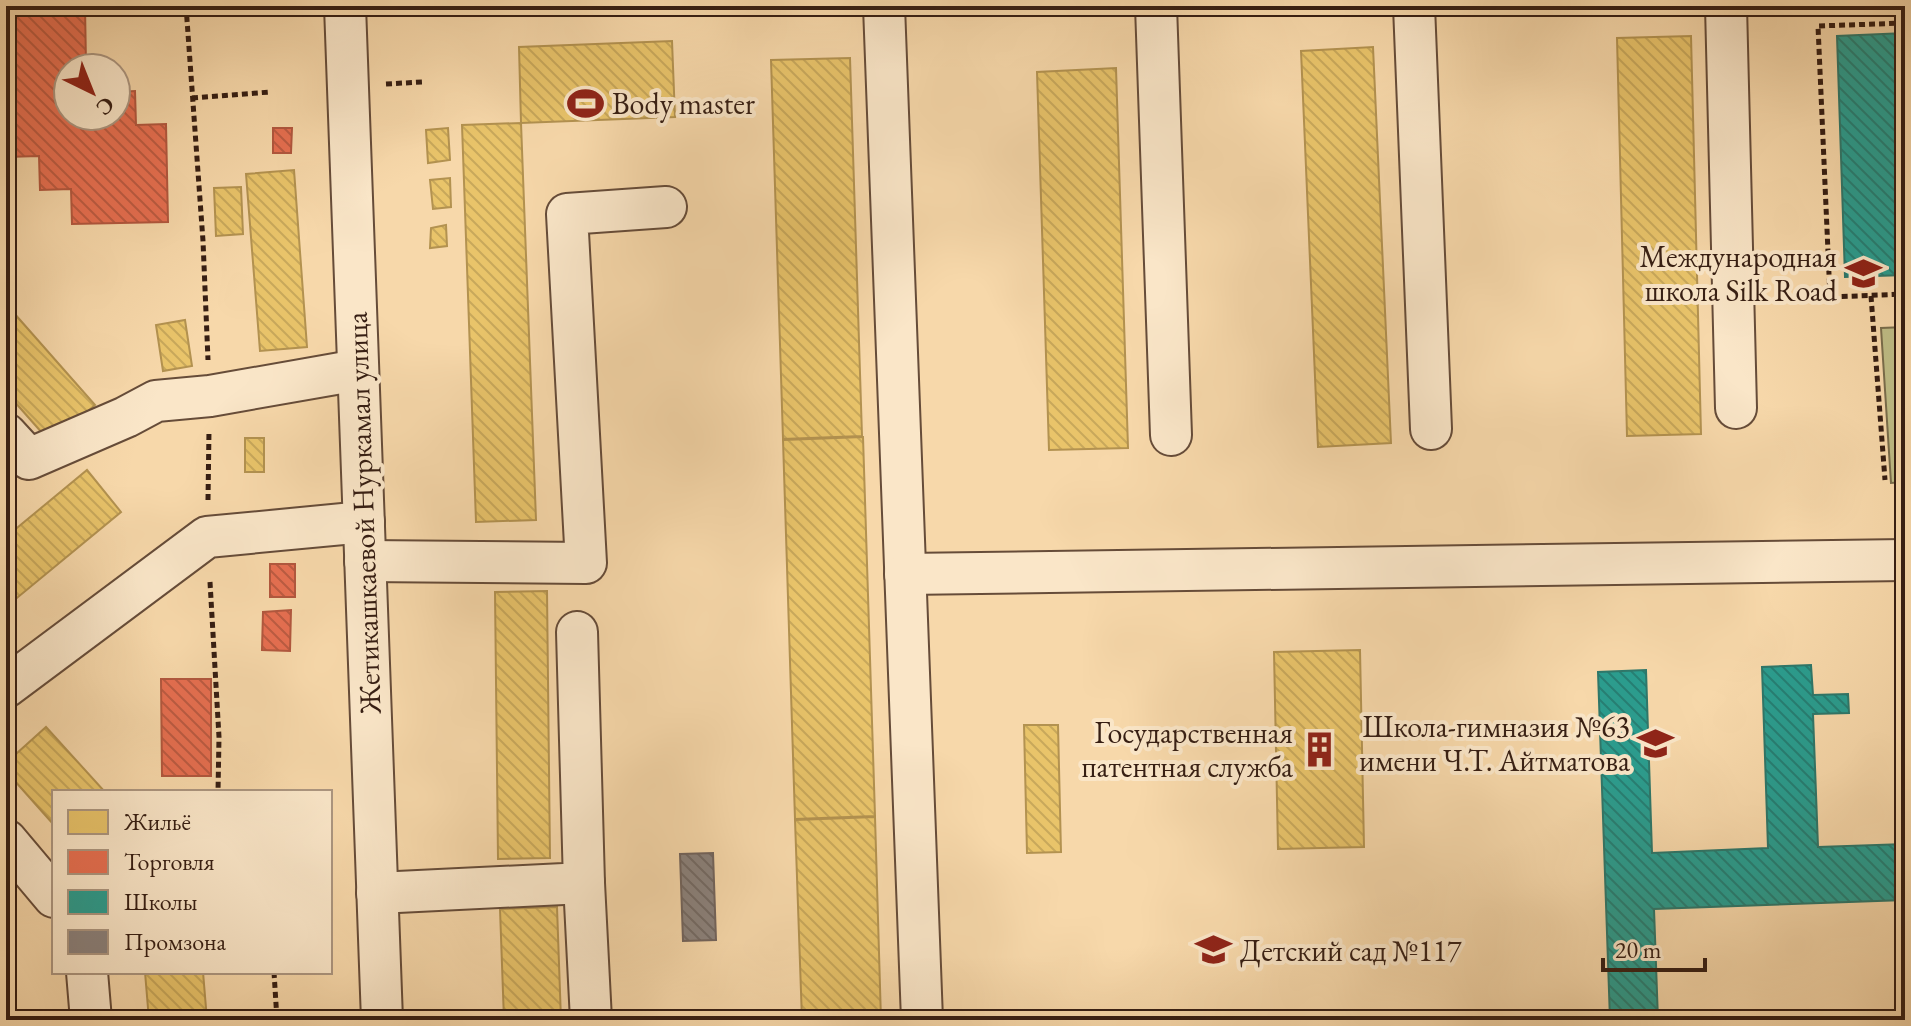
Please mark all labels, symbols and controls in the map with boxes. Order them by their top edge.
north arrow [52,52,132,132]
sports icon: Body master [567,84,605,122]
place label: Body master [612,84,755,123]
text: С [90,90,121,122]
place label: Международная школа Silk Road [1640,237,1838,310]
school or university icon: Международная школа Silk Road [1844,254,1882,292]
street label: Жетикашкаевой Нуркамал улица [336,311,390,716]
place label: Школа-гимназия №63 имени Ч.Т. Айтматова [1359,707,1630,780]
place label: Государственная патентная служба [1081,713,1293,786]
school or university icon: Школа-гимназия №63 имени Ч.Т. Айтматова [1637,724,1675,762]
building icon: Государственная патентная служба [1300,730,1338,768]
legend [52,790,332,974]
text: Жильё [123,806,191,837]
text: Торговля [124,846,215,877]
text: Школы [124,886,198,917]
scale bar [1603,922,1705,972]
text: Промзона [124,926,227,957]
school or university icon: Детский сад №117 [1195,931,1233,969]
place label: Детский сад №117 [1240,931,1462,970]
text: 20 m [1615,934,1662,965]

